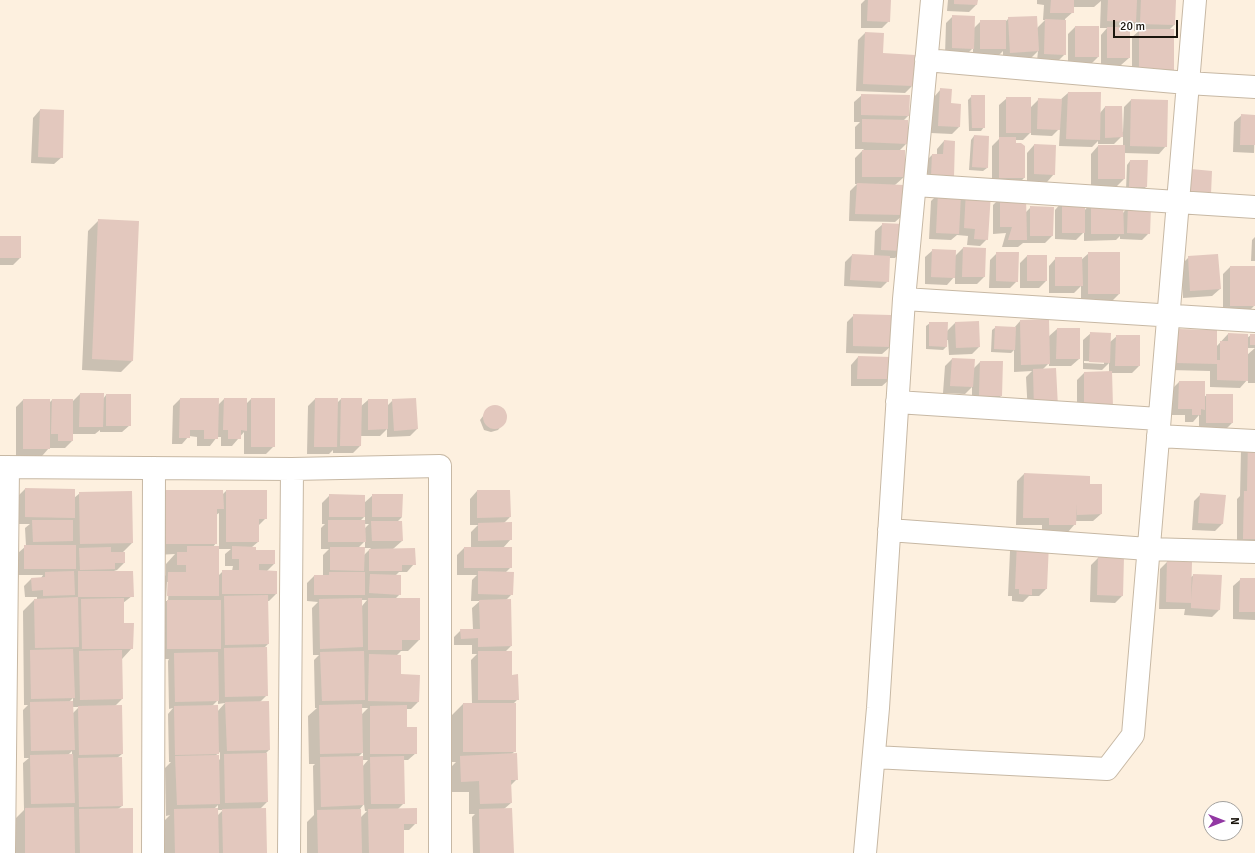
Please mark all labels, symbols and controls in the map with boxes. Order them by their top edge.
scale bar [1115,12,1180,38]
text: 20 m [1120,19,1145,34]
north arrow [1203,801,1243,841]
text: N [1228,817,1241,825]

